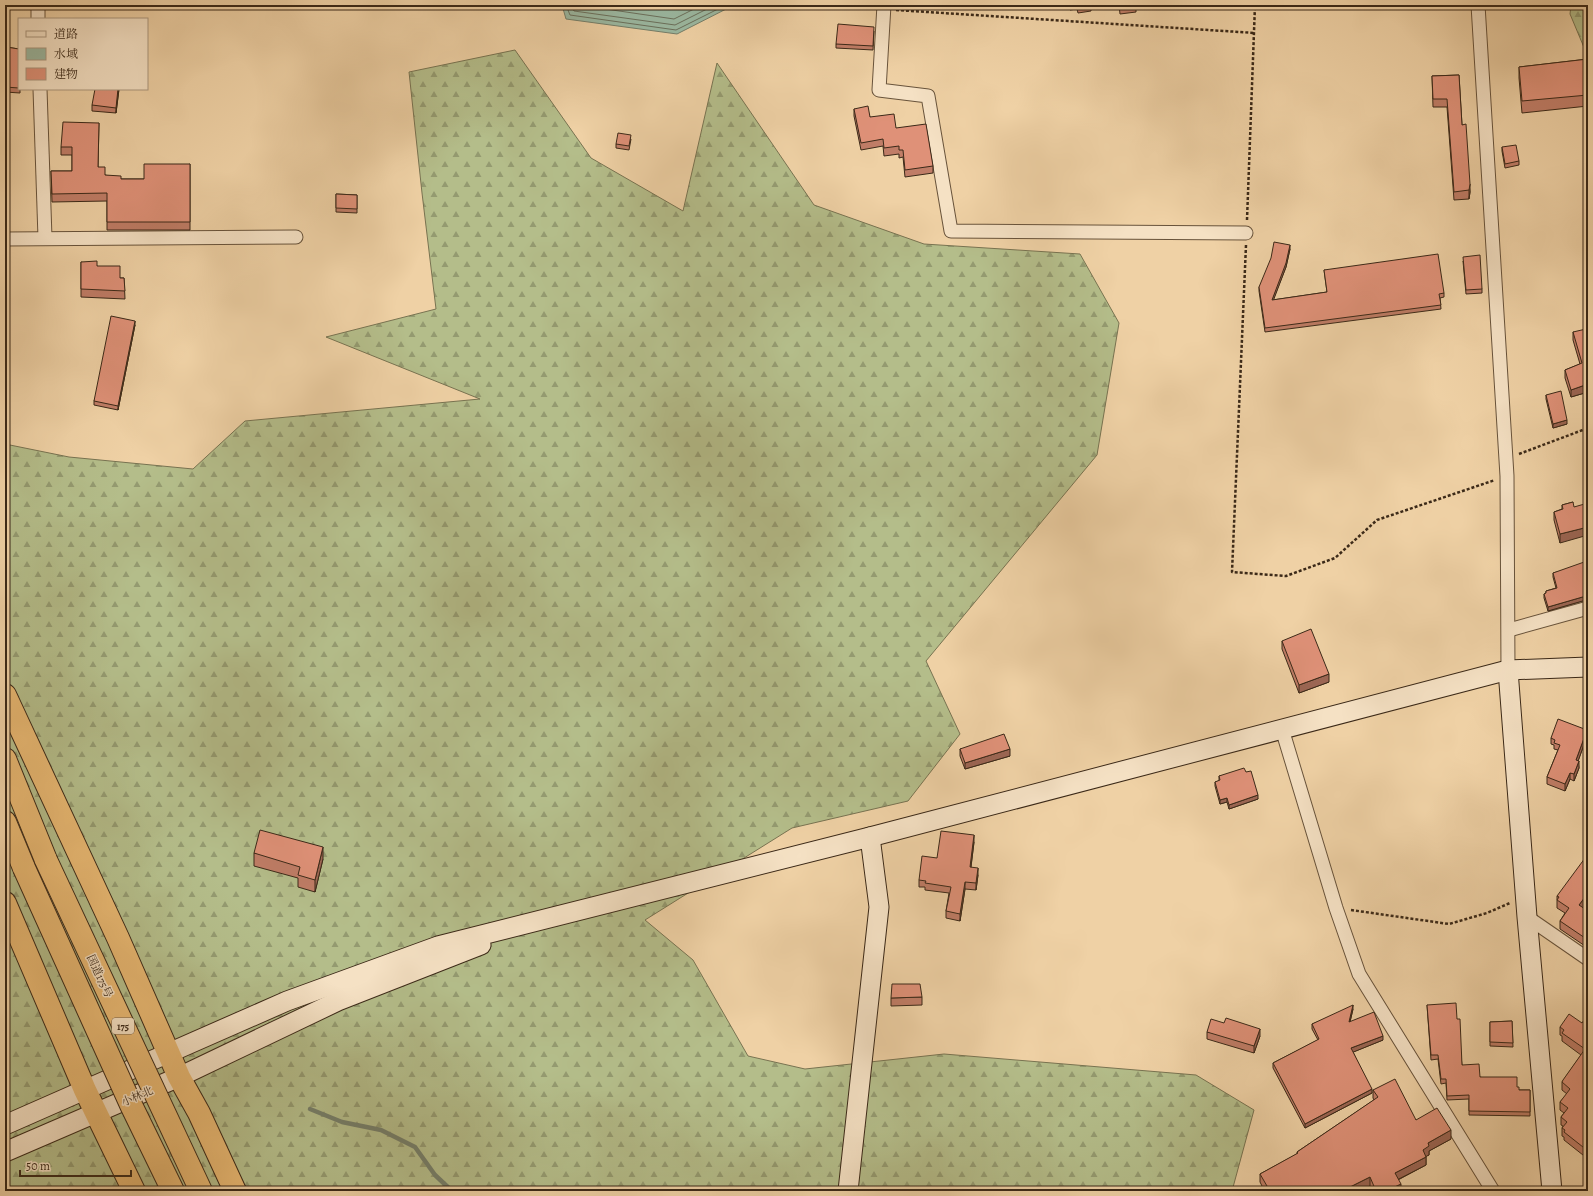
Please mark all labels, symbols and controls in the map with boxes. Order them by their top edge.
legend [18,18,148,90]
text: 道路 [54,26,78,42]
text: 水域 [54,46,78,62]
text: 建物 [54,66,78,82]
street label: 国道175号 [83,952,116,1000]
road number: 175 [112,1018,134,1034]
street label: 小林北 [119,1083,155,1110]
scale bar [20,1152,131,1178]
text: 50 m [26,1158,50,1174]

